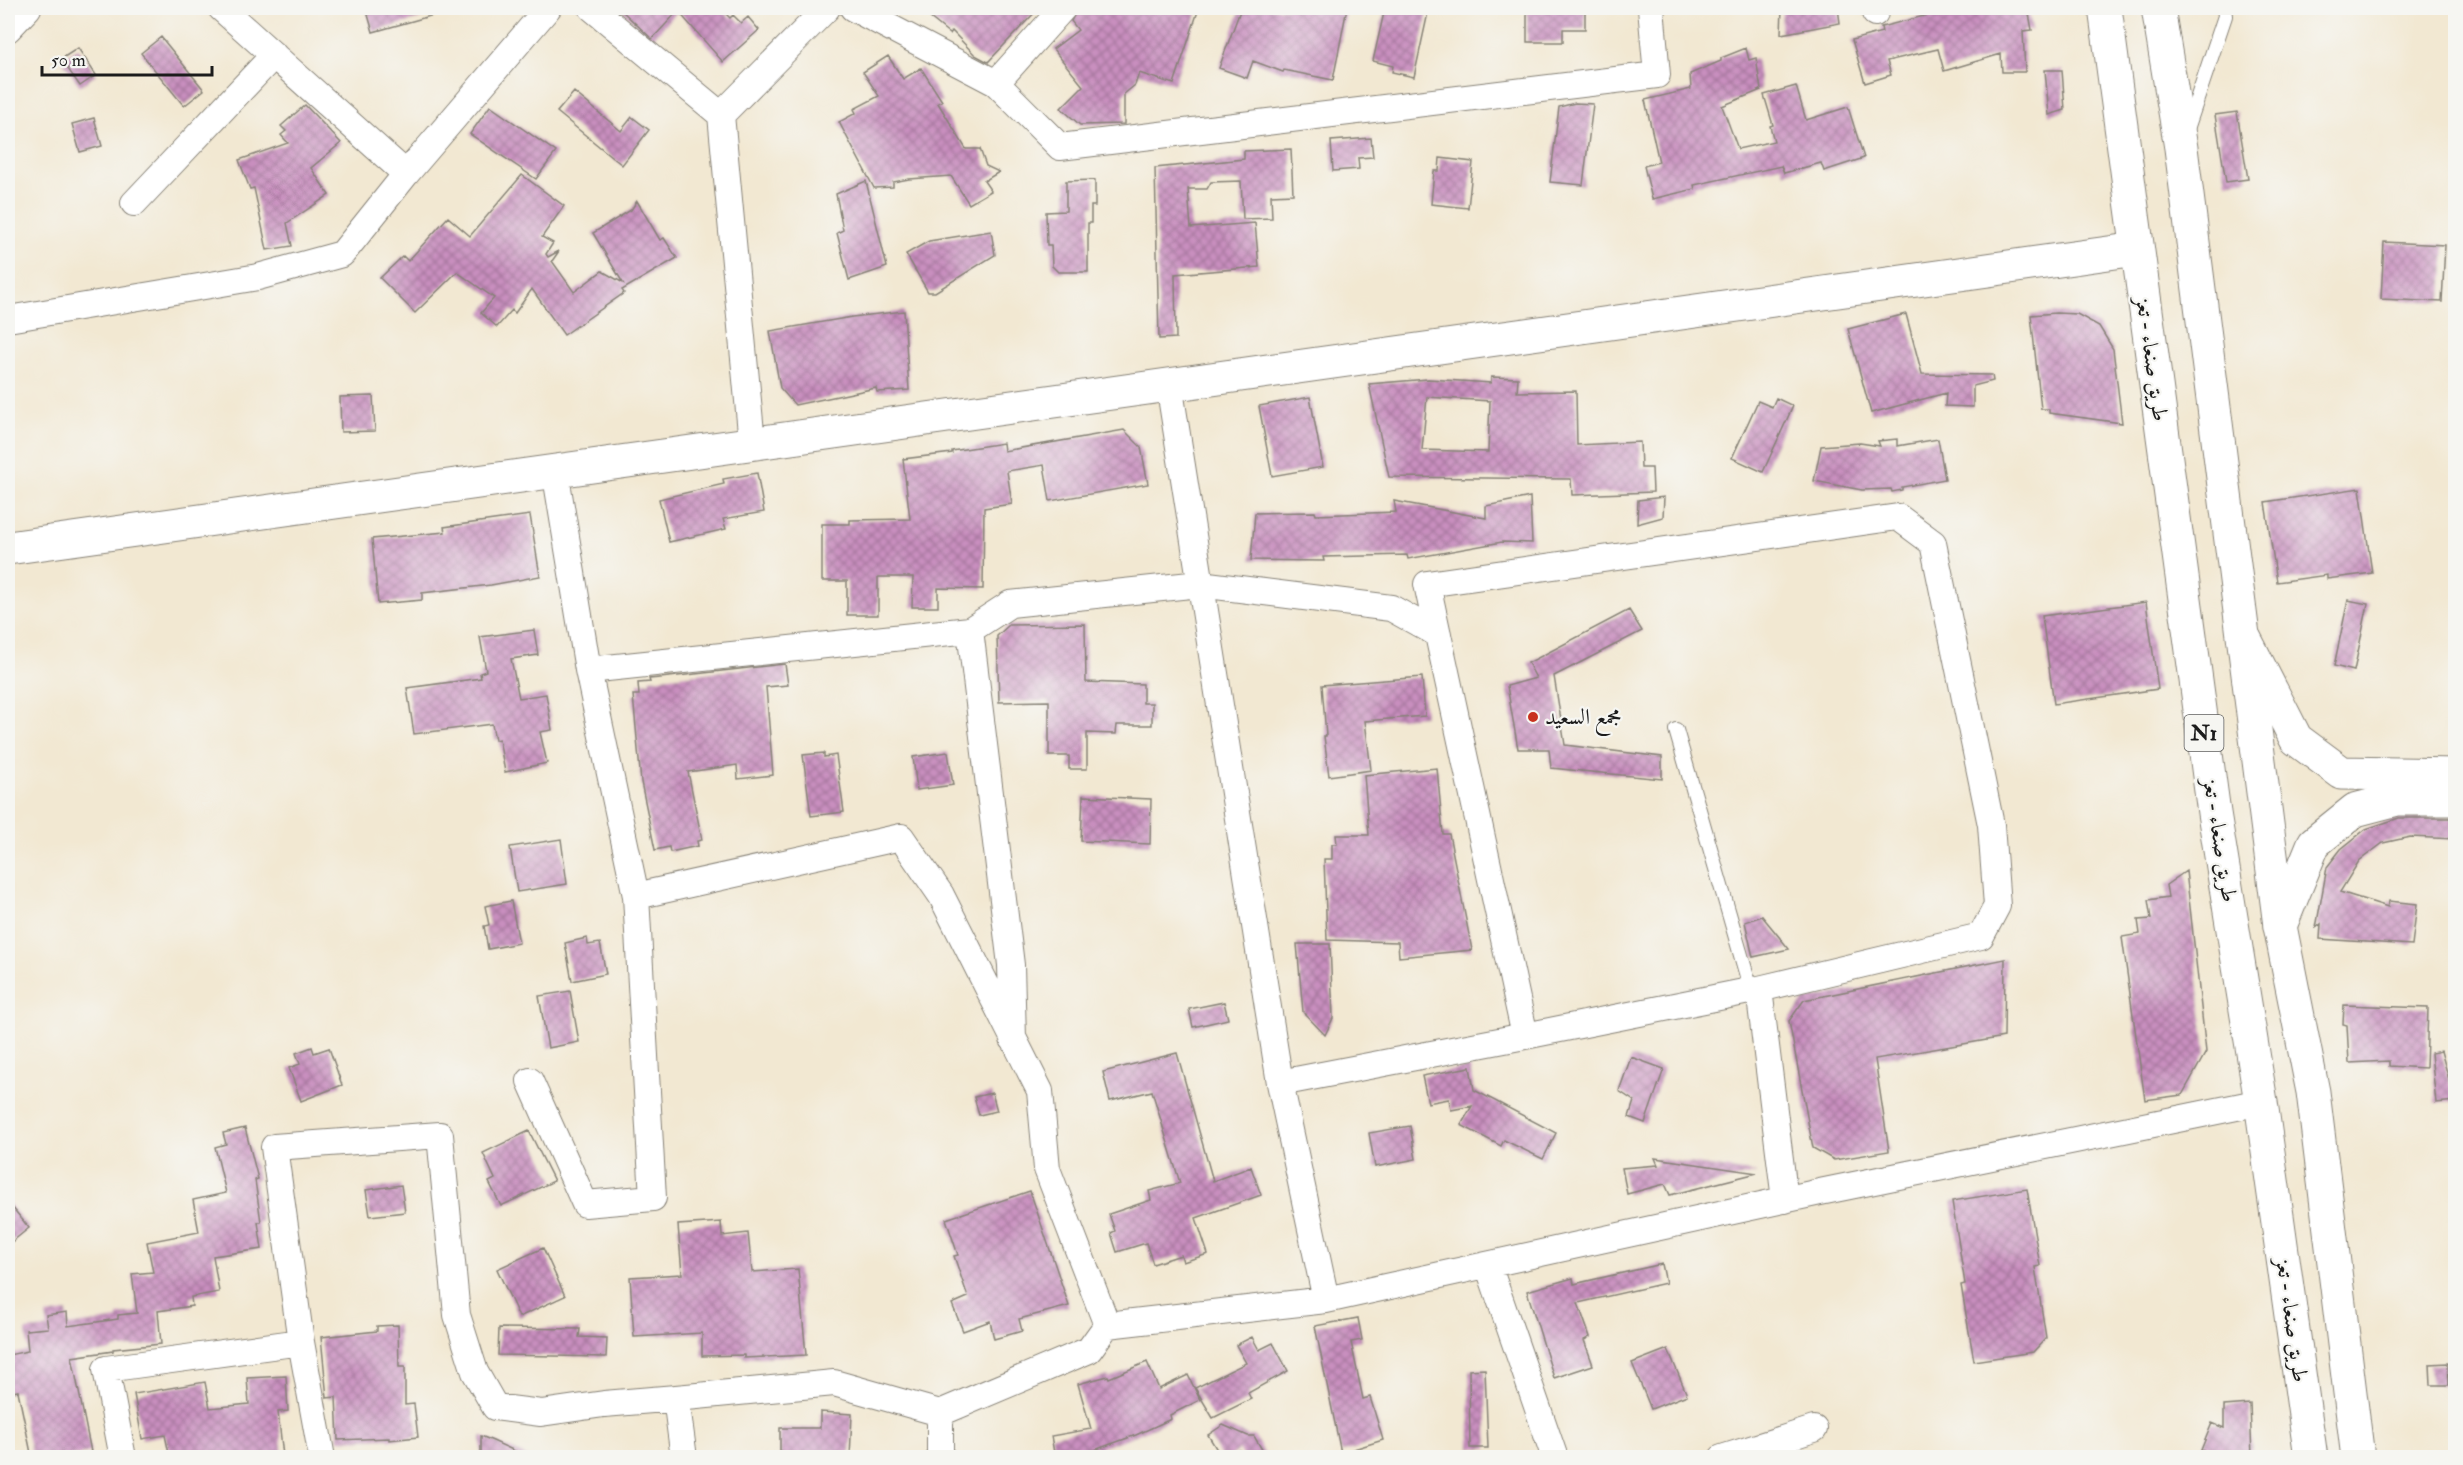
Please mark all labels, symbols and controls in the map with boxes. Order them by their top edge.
scale bar [42,39,212,77]
text: 50 m [51,49,86,72]
street label: طريق صنعاء - تعز [2129,293,2175,423]
place label: مجمع السعيد [1545,703,1621,736]
marker: مجمع السعيد [1526,710,1540,724]
road number: N1 [2184,715,2224,751]
street label: طريق صنعاء - تعز [2196,774,2244,904]
street label: طريق صنعاء - تعز [2269,1254,2315,1384]

